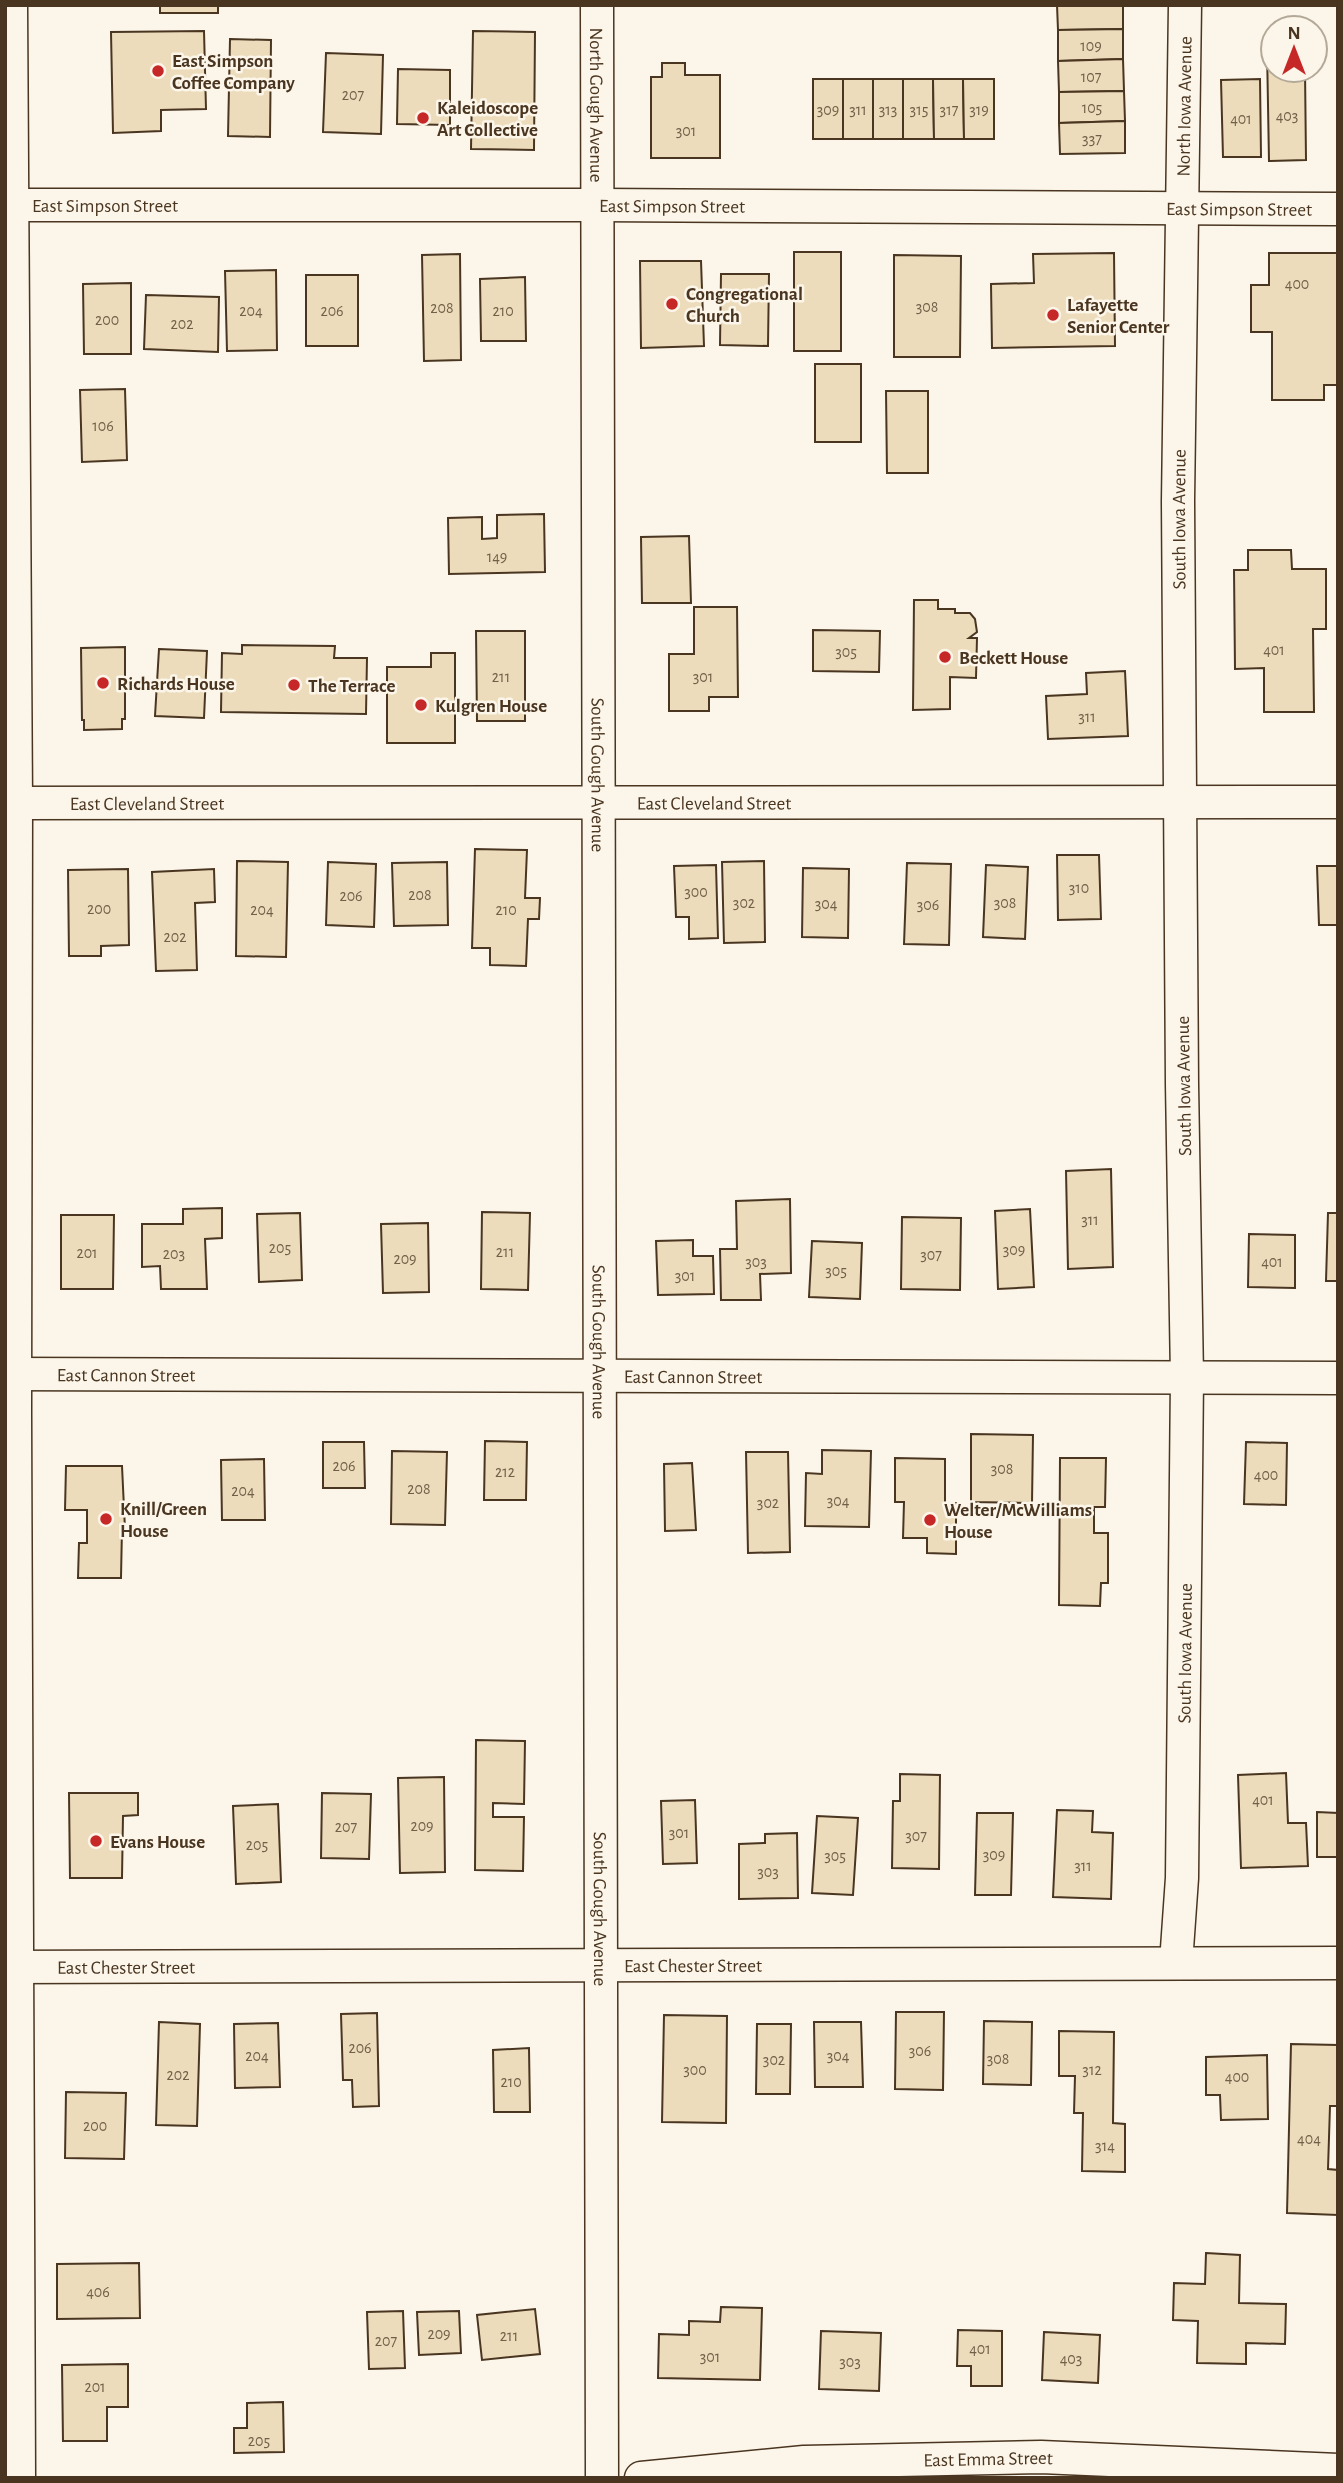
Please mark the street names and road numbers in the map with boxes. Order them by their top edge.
street label: North Gough Avenue [586,28,605,182]
street label: North Iowa Avenue [1175,36,1196,177]
street label: East Simpson Street [32,197,178,216]
street label: East Simpson Street [599,197,745,217]
street label: East Simpson Street [1166,200,1312,220]
street label: South Iowa Avenue [1170,449,1190,590]
street label: South Gough Avenue [587,698,607,852]
street label: East Cleveland Street [637,794,791,814]
street label: East Cleveland Street [70,795,224,814]
street label: South Iowa Avenue [1174,1016,1195,1156]
street label: South Gough Avenue [589,1265,608,1419]
street label: East Cannon Street [57,1366,195,1386]
street label: East Cannon Street [624,1368,762,1387]
street label: South Iowa Avenue [1176,1583,1196,1724]
street label: South Gough Avenue [590,1832,609,1986]
street label: East Chester Street [624,1957,762,1976]
street label: East Chester Street [57,1958,195,1978]
street label: East Emma Street [923,2449,1053,2470]

